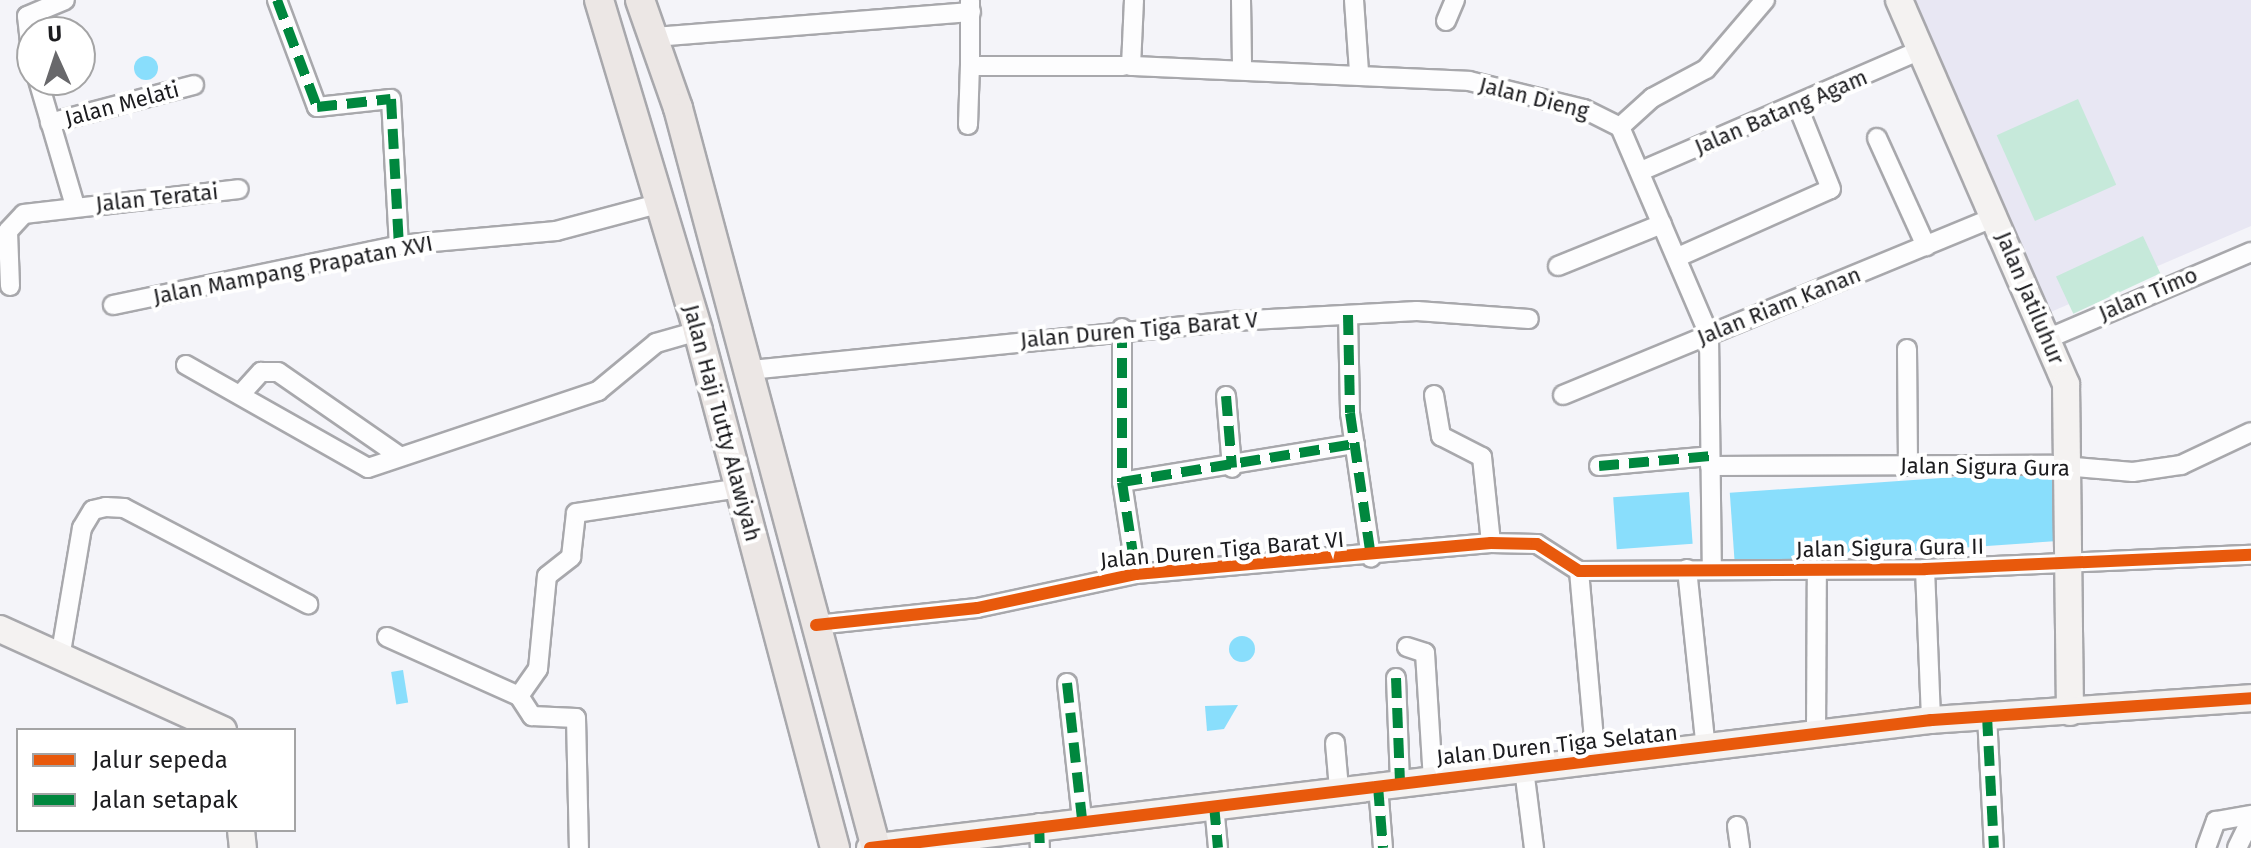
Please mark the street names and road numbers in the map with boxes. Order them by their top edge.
street label: Jalan Batang Agam [1691,64,1871,160]
street label: Jalan Dieng [1476,72,1592,124]
street label: Jalan Melati [62,76,182,132]
street label: Jalan Teratai [94,178,220,218]
street label: Jalan Jatiluhur [1990,228,2070,368]
street label: Jalan Mampang Prapatan XVI [151,230,435,310]
street label: Jalan Riam Kanan [1693,261,1865,351]
street label: Jalan Timo [2095,261,2201,327]
street label: Jalan Haji Tutty Alawiyah [678,302,766,544]
street label: Jalan Duren Tiga Barat V [1019,306,1259,354]
street label: Jalan Sigura Gura [1900,452,2070,482]
street label: Jalan Duren Tiga Barat VI [1099,526,1345,574]
street label: Jalan Sigura Gura II [1796,533,1984,563]
street label: Jalan Duren Tiga Selatan [1435,719,1679,771]

